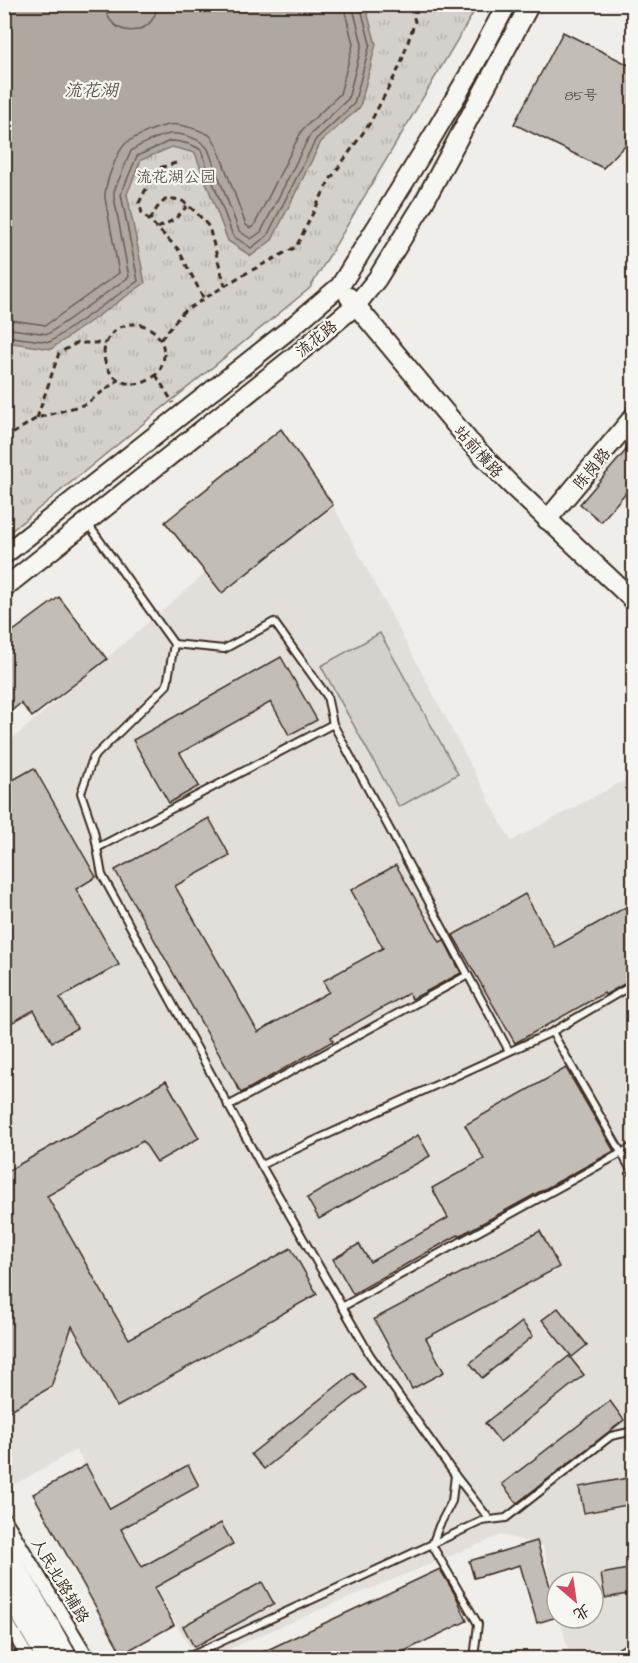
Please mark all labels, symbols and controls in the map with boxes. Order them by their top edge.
water label: 流花湖 [64,78,120,103]
house number: 85号 [565,86,598,106]
park label: 流花湖公园 [136,166,216,188]
street label: 流花路 [291,315,342,362]
street label: 站前横路 [449,421,508,483]
street label: 陈岗路 [568,443,616,494]
street label: 人民北路辅路 [26,1534,94,1627]
north arrow [545,1570,605,1630]
text: 北 [569,1599,594,1626]

